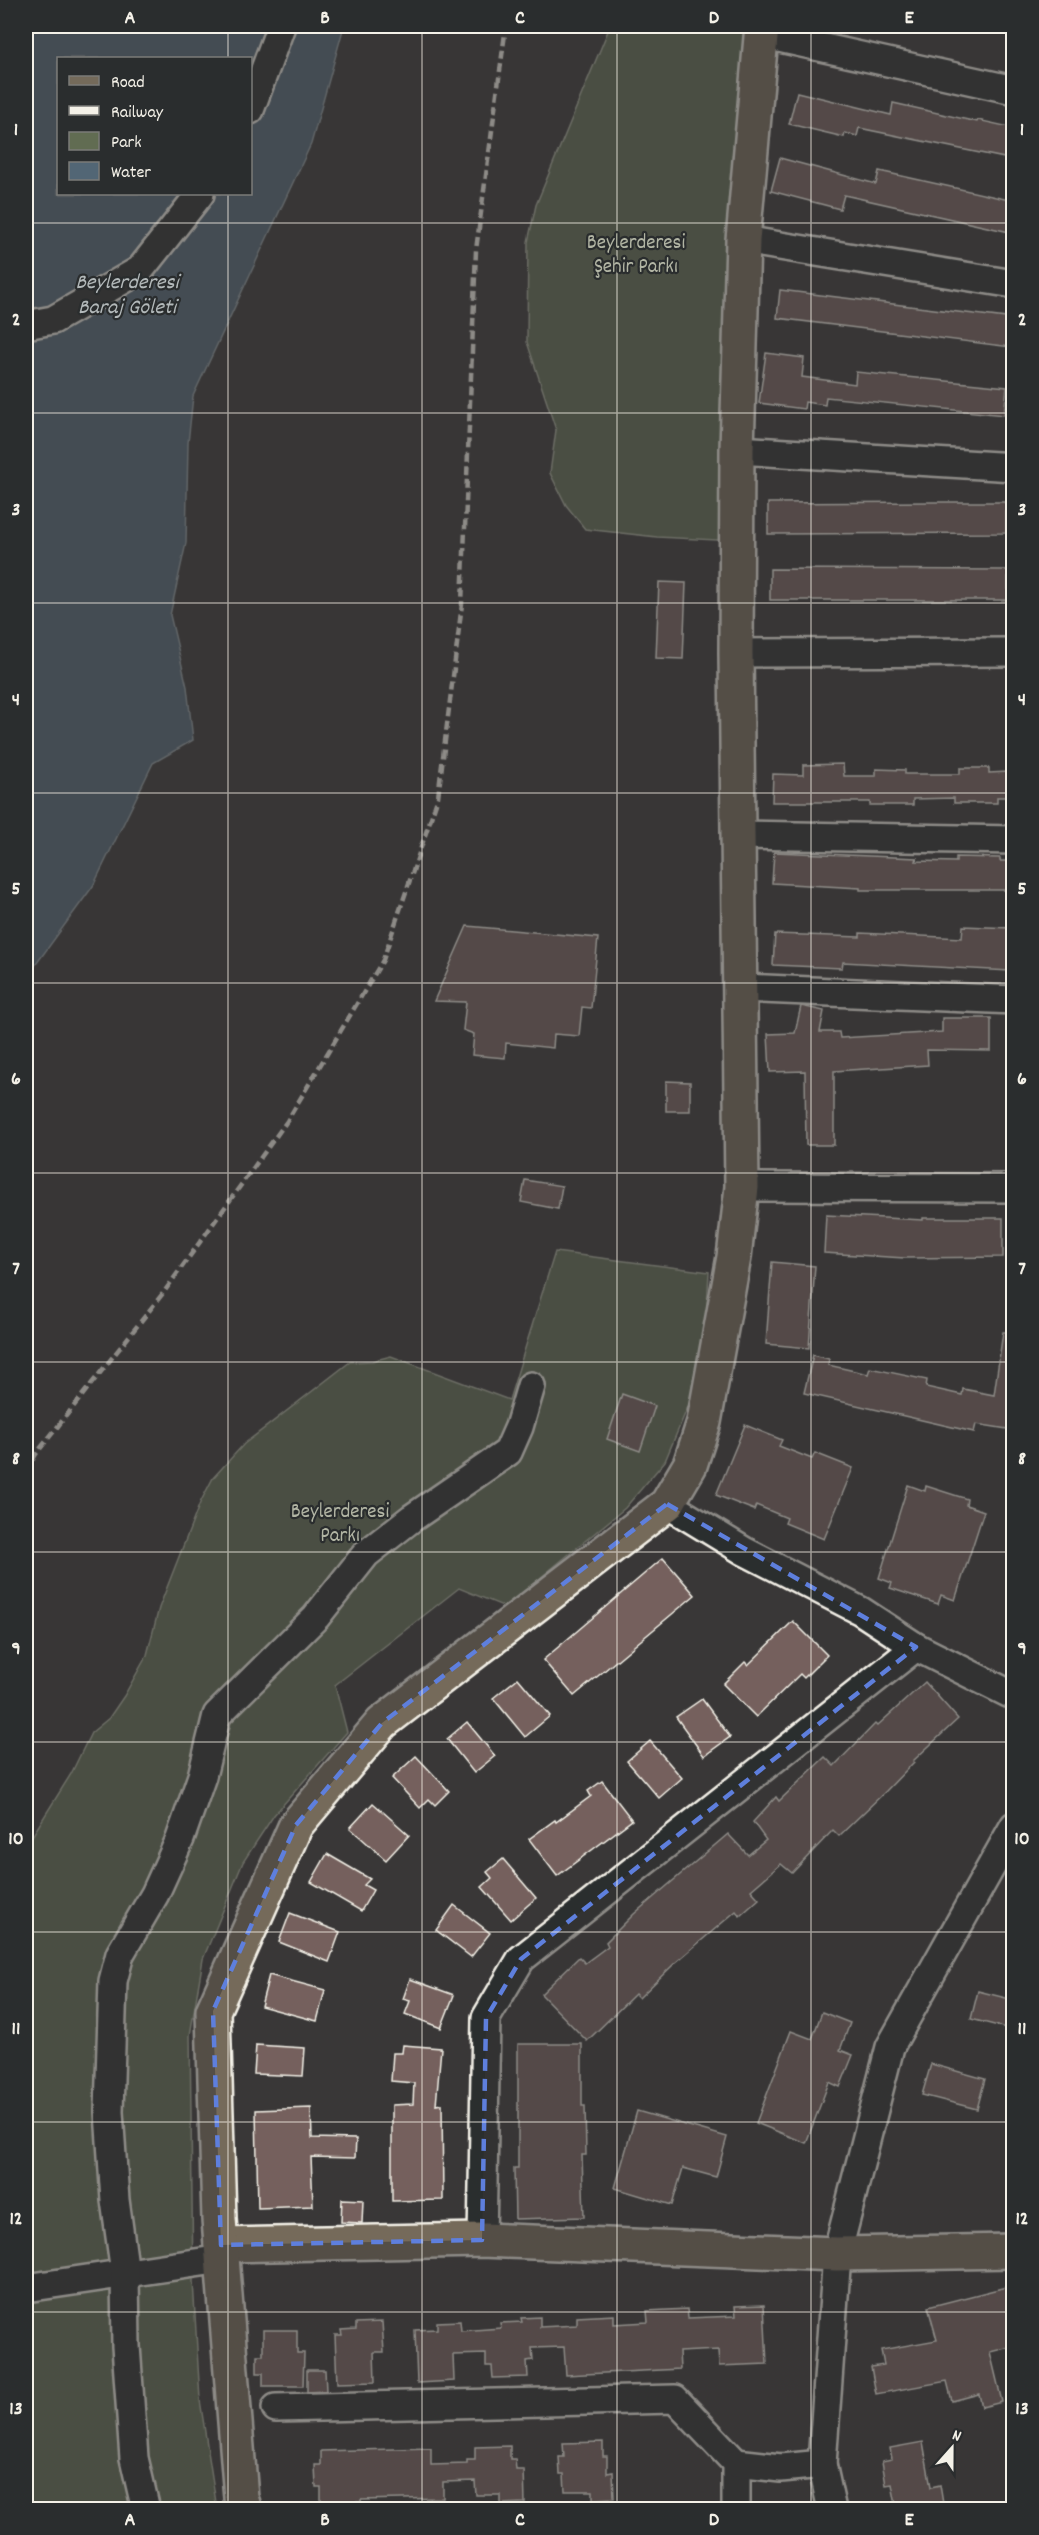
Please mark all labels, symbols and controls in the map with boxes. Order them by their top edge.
text: A [125,5,136,33]
text: B [320,5,330,33]
text: C [515,5,525,33]
text: D [709,5,720,33]
text: E [904,5,914,33]
legend [57,57,252,195]
text: Road [111,71,145,96]
text: Railway [111,101,164,126]
text: 1 [14,117,18,145]
text: 1 [1020,117,1024,145]
text: Park [111,131,142,156]
text: Water [111,161,151,186]
park label: Beylerderesi Şehir Parkı [587,229,685,283]
water label: Beylerderesi Baraj Göleti [75,268,182,324]
text: 2 [12,307,20,335]
text: 2 [1018,307,1026,335]
text: 3 [12,497,20,525]
text: 3 [1018,497,1026,525]
text: 4 [12,687,20,715]
text: 4 [1018,687,1026,715]
text: 5 [11,876,21,904]
text: 5 [1017,876,1027,904]
text: 6 [11,1066,21,1094]
text: 6 [1017,1066,1027,1094]
text: 7 [12,1256,20,1284]
text: 7 [1018,1256,1026,1284]
text: 8 [12,1446,20,1474]
text: 8 [1018,1446,1026,1474]
park label: Beylerderesi Parkı [291,1498,389,1552]
text: 9 [11,1636,21,1664]
text: 9 [1017,1636,1027,1664]
text: 10 [8,1826,24,1854]
text: 10 [1014,1826,1030,1854]
text: 11 [12,2016,20,2044]
text: 11 [1018,2016,1026,2044]
text: 12 [9,2206,23,2234]
text: 12 [1015,2206,1029,2234]
text: 13 [9,2396,23,2424]
text: 13 [1015,2396,1029,2424]
north arrow [922,2418,982,2478]
text: N [949,2424,964,2449]
text: A [125,2507,136,2535]
text: B [320,2507,330,2535]
text: C [515,2507,525,2535]
text: D [709,2507,720,2535]
text: E [904,2507,914,2535]

